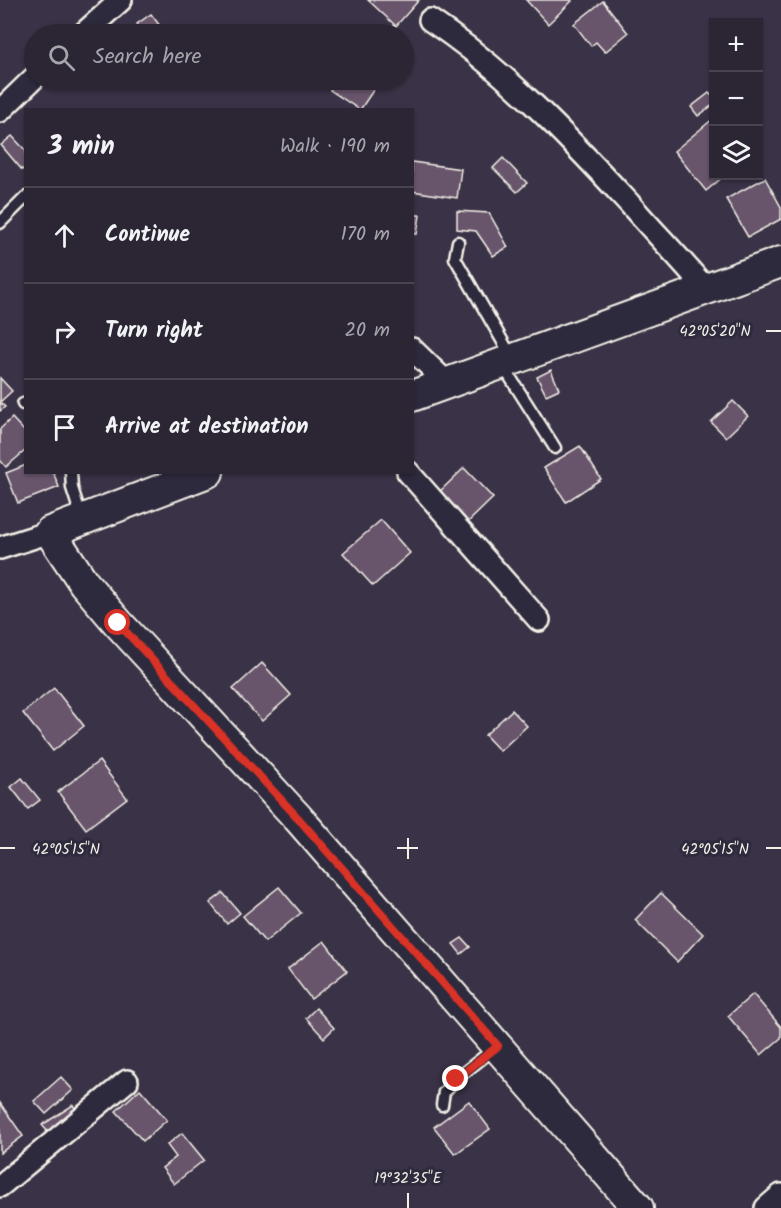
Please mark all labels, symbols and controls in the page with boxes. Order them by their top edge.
map controls [709,18,763,180]
button: + [709,18,763,72]
search box [24,24,414,90]
text: Search here [93,40,201,75]
icon: search [45,41,78,74]
button: − [709,72,763,126]
text: 3 min [48,126,115,168]
button: layers [709,126,763,180]
text: Walk · 190 m [280,131,390,163]
text: Continue [105,218,190,253]
icon: ahead [48,219,81,252]
text: 170 m [341,219,390,251]
text: Turn right [105,314,203,349]
icon: right [48,315,81,348]
text: 20 m [344,315,390,347]
text: 42°05'20"N [679,320,751,344]
text: Arrive at destination [105,410,308,445]
icon: arrive [48,411,81,444]
route start [104,609,130,635]
text: 42°05'15"N [32,838,100,862]
text: 42°05'15"N [681,838,749,862]
route end [442,1065,468,1091]
text: 19°32'35"E [375,1167,443,1191]

